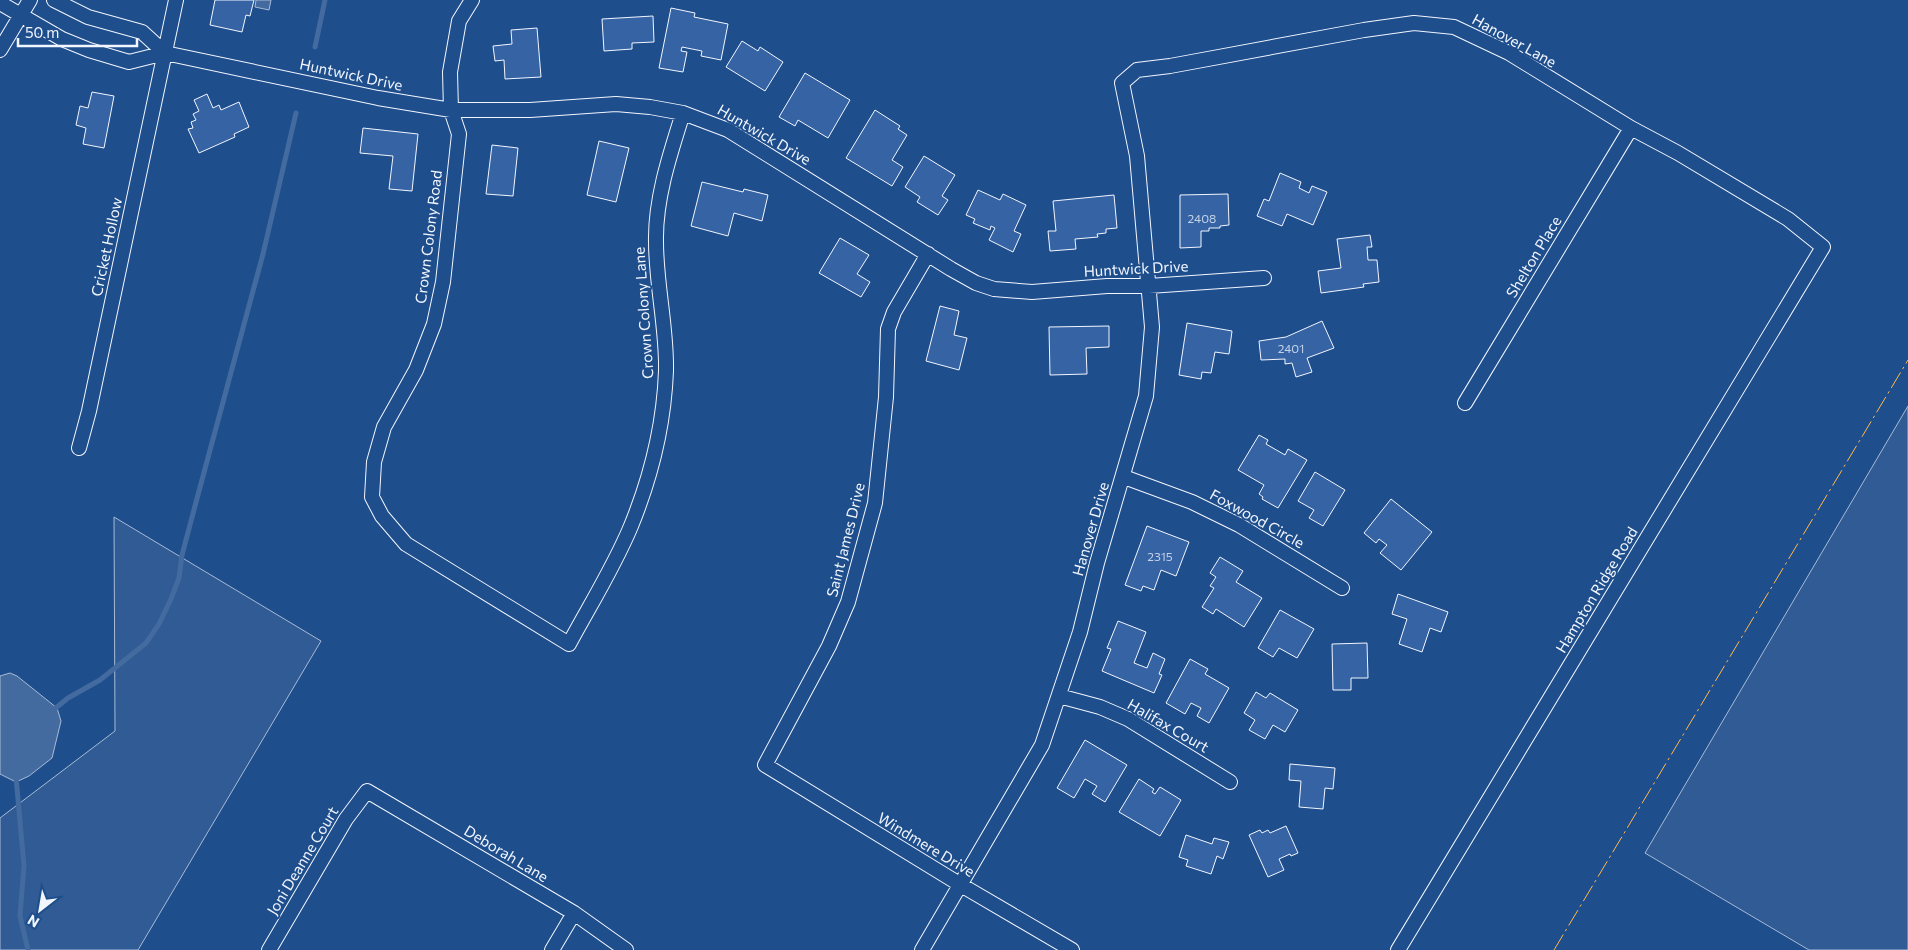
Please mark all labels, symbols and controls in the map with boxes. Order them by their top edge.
street label: Hanover Lane [1469,10,1560,71]
scale bar [18,15,136,47]
text: 50 m [25,23,59,41]
street label: Huntwick Drive [298,54,404,94]
street label: Huntwick Drive [715,100,814,168]
street label: Crown Colony Road [411,169,445,305]
street label: Cricket Hollow [87,196,125,298]
house number: 2408 [1188,211,1216,225]
street label: Shelton Place [1502,212,1565,301]
street label: Crown Colony Lane [629,246,657,380]
street label: Huntwick Drive [1083,256,1189,280]
house number: 2401 [1278,341,1304,355]
street label: Hanover Drive [1068,480,1112,578]
street label: Saint James Drive [822,481,868,599]
street label: Foxwood Circle [1207,485,1308,552]
street label: Hampton Ridge Road [1551,523,1641,656]
house number: 2315 [1147,549,1173,563]
street label: Halifax Court [1125,695,1212,756]
street label: Joni Deanne Court [263,803,342,918]
street label: Windmere Drive [875,808,978,880]
street label: Deborah Lane [461,821,552,885]
north arrow [15,885,65,935]
text: N [24,912,42,932]

